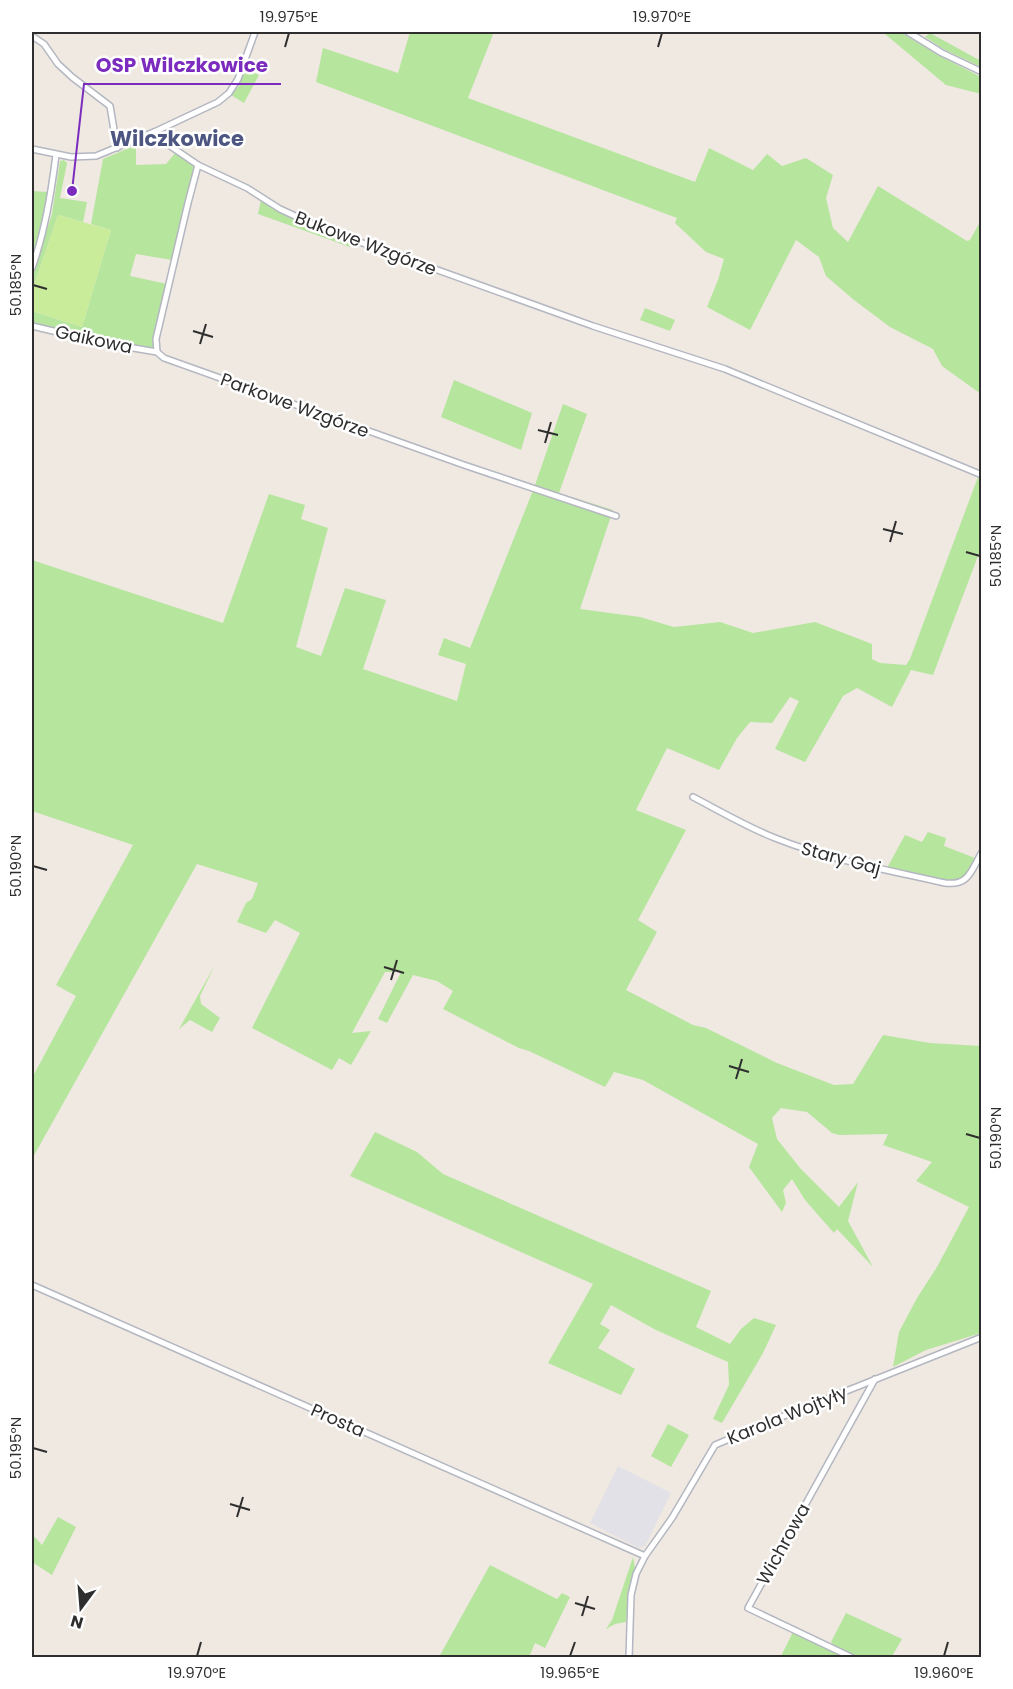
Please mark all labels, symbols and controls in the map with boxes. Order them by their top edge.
text: 19.975°E [260,6,318,27]
text: 19.970°E [633,6,691,27]
callout: OSP Wilczkowice [84,46,281,84]
text: OSP Wilczkowice [96,51,268,79]
district label: Wilczkowice [110,124,244,153]
street label: Bukowe Wzgórze [292,205,440,281]
text: 50.185°N [5,254,26,316]
street label: Gaikowa [53,319,135,359]
street label: Parkowe Wzgórze [217,367,373,443]
text: 50.185°N [985,525,1006,587]
text: 50.190°N [5,835,26,897]
street label: Stary Gaj [798,835,884,881]
text: 50.190°N [985,1107,1006,1169]
street label: Karola Wojtyły [723,1380,851,1450]
street label: Prosta [307,1397,369,1443]
text: 50.195°N [5,1417,26,1479]
street label: Wichrowa [750,1499,816,1589]
north arrow [51,1578,111,1638]
text: N [68,1609,86,1635]
text: 19.970°E [168,1662,226,1683]
text: 19.965°E [540,1662,600,1683]
text: 19.960°E [914,1662,974,1683]

